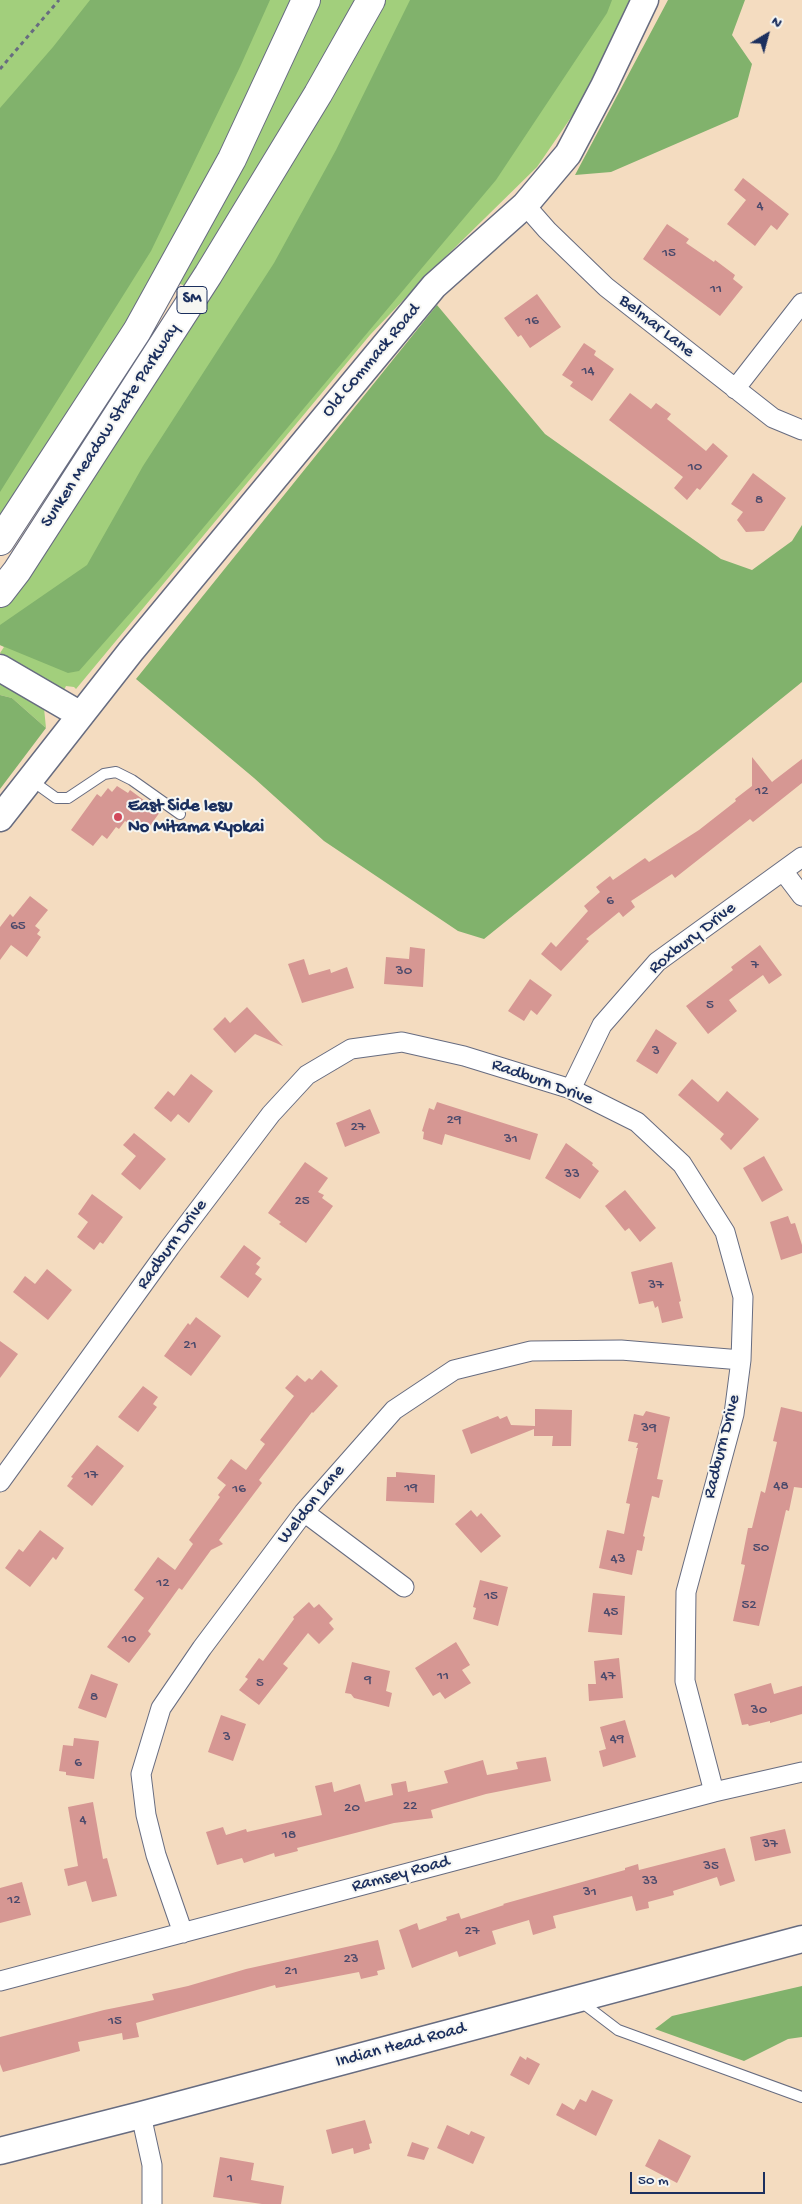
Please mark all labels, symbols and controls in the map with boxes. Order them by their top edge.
north arrow [742,10,792,60]
text: N [768,13,785,32]
house number: 4 [756,198,764,216]
house number: 15 [662,245,676,263]
house number: 11 [710,281,722,299]
road number: SM [177,286,207,314]
street label: Belmar Lane [614,291,698,363]
street label: Old Commack Road [318,300,426,422]
house number: 16 [525,313,539,331]
street label: Sunken Meadow State Parkway [37,320,185,532]
house number: 14 [581,363,595,381]
house number: 10 [688,459,702,477]
house number: 8 [755,492,763,510]
house number: 12 [755,783,769,801]
place label: East Side Iesu No Mitama Kyokai [128,796,264,839]
marker: East Side Iesu No Mitama Kyokai [112,811,124,823]
house number: 6 [606,893,614,911]
street label: Roxbury Drive [645,898,741,980]
house number: 65 [10,918,26,936]
house number: 7 [751,957,759,975]
house number: 30 [396,963,412,981]
house number: 5 [706,997,714,1015]
house number: 3 [652,1043,660,1061]
street label: Radburn Drive [488,1055,596,1111]
house number: 29 [447,1112,461,1130]
house number: 27 [350,1119,366,1137]
house number: 31 [504,1131,518,1149]
house number: 33 [564,1166,580,1184]
house number: 25 [294,1193,310,1211]
street label: Radburn Drive [133,1196,213,1294]
house number: 37 [648,1277,664,1295]
house number: 21 [183,1337,197,1355]
street label: Radburn Drive [700,1393,746,1501]
house number: 39 [641,1420,657,1438]
street label: Weldon Lane [273,1461,351,1549]
house number: 17 [84,1467,98,1485]
house number: 48 [773,1478,789,1496]
house number: 19 [404,1480,418,1498]
house number: 16 [232,1481,246,1499]
house number: 50 [753,1540,769,1558]
house number: 43 [611,1551,625,1569]
house number: 12 [156,1575,170,1593]
house number: 15 [484,1588,498,1606]
house number: 52 [741,1597,757,1615]
house number: 45 [604,1604,618,1622]
house number: 10 [122,1631,136,1649]
house number: 11 [437,1668,449,1686]
house number: 47 [601,1668,615,1686]
house number: 9 [364,1672,372,1690]
house number: 5 [256,1675,264,1693]
house number: 8 [90,1689,98,1707]
house number: 30 [751,1702,767,1720]
house number: 3 [223,1729,231,1747]
house number: 49 [610,1731,624,1749]
house number: 6 [74,1755,82,1773]
house number: 22 [403,1798,417,1816]
house number: 20 [344,1800,360,1818]
house number: 4 [79,1812,87,1830]
house number: 18 [282,1827,296,1845]
house number: 37 [762,1836,778,1854]
street label: Ramsey Road [350,1852,452,1898]
house number: 35 [703,1858,719,1876]
house number: 33 [642,1873,658,1891]
house number: 31 [583,1884,597,1902]
house number: 12 [7,1892,21,1910]
house number: 27 [464,1923,480,1941]
house number: 23 [343,1951,359,1969]
house number: 21 [284,1963,298,1981]
house number: 15 [108,2013,122,2031]
street label: Indian Head Road [334,2018,468,2074]
scale bar [632,2162,767,2194]
house number: 1 [227,2170,233,2188]
text: 50 m [638,2172,669,2190]

